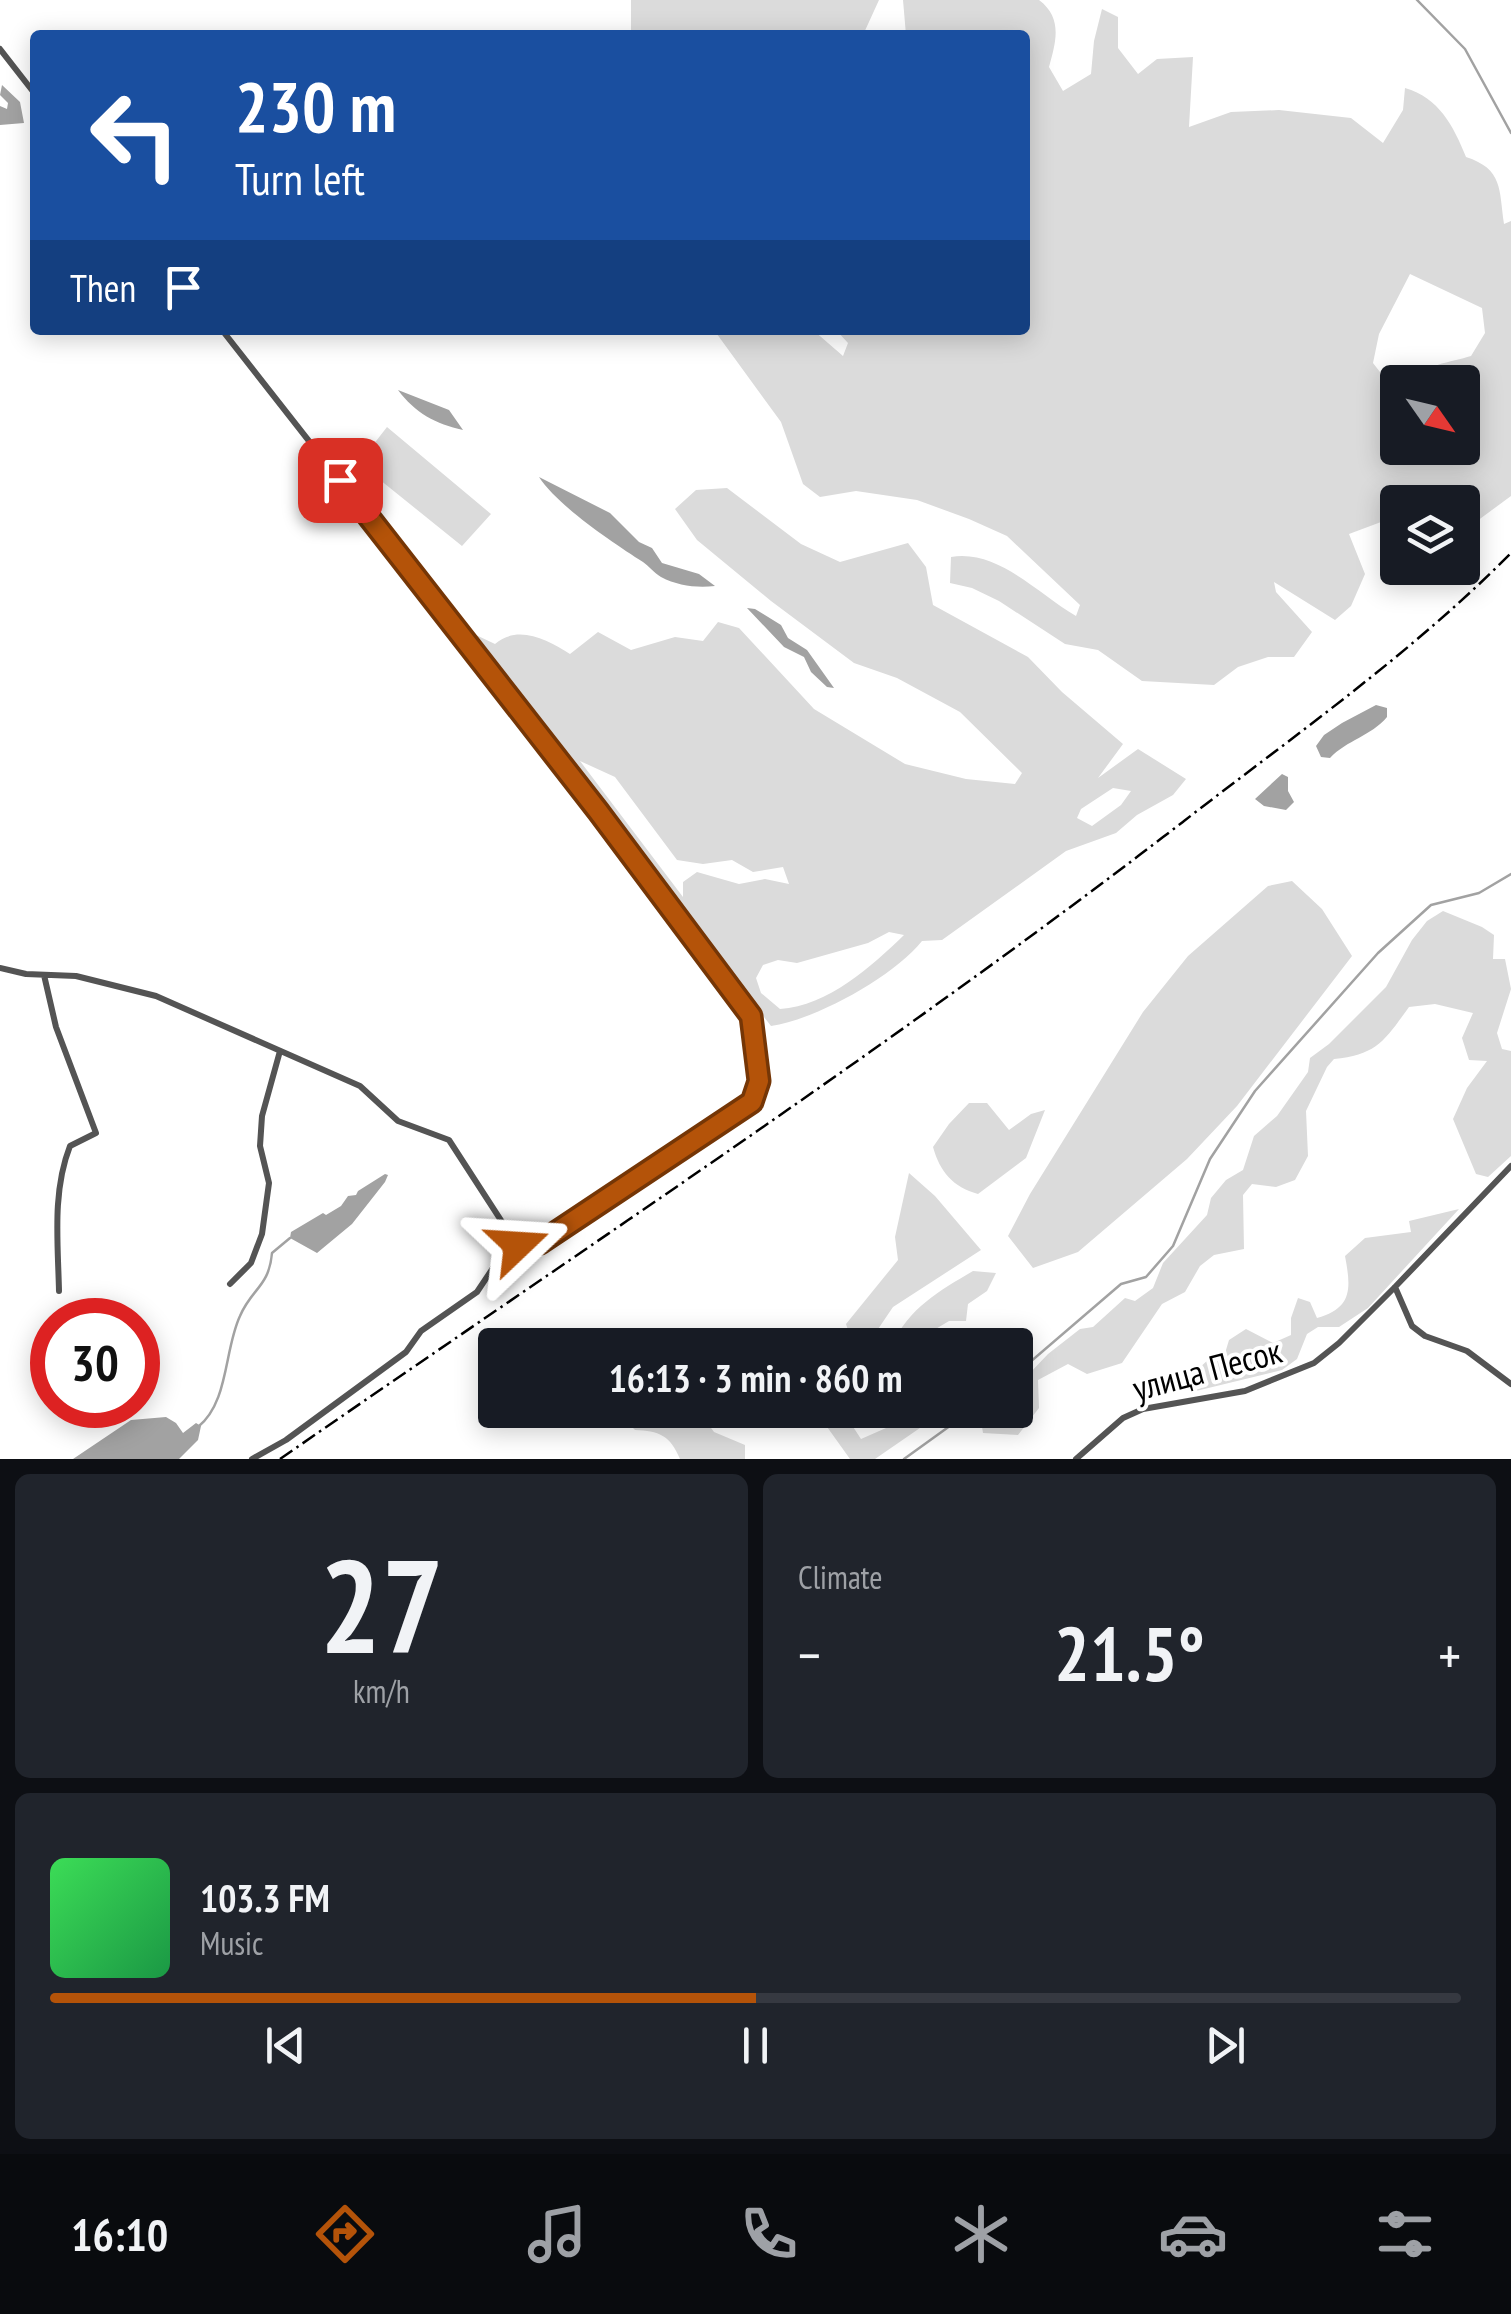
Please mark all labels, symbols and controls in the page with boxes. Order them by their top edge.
text: 230 m [235,61,396,151]
icon: left [70,70,200,200]
text: Turn left [235,149,365,207]
icon: arrive [156,260,211,315]
text: Then [70,263,136,312]
north arrow [1380,365,1480,465]
map controls [1380,365,1480,585]
pin [298,438,383,523]
icon: arrive [313,453,368,508]
button: layers [1380,485,1480,585]
position arrow [466,1193,570,1297]
speed limit sign: 30 [30,1298,160,1428]
street label: улица Песок [1127,1327,1287,1411]
text: 16:13 · 3 min · 860 m [609,1353,902,1402]
text: 27 [319,1521,444,1689]
text: Climate [798,1556,882,1598]
text: 21.5° [1054,1605,1205,1702]
text: − [798,1619,821,1690]
text: + [1438,1619,1461,1690]
text: km/h [353,1670,410,1712]
text: 103.3 FM [200,1873,330,1922]
text: Music [200,1922,263,1964]
icon: previous [258,2018,313,2073]
icon: pause [728,2018,783,2073]
icon: next [1198,2018,1253,2073]
icon: directions [310,2199,380,2269]
icon: music [522,2199,592,2269]
icon: phone [734,2199,804,2269]
icon: climate [946,2199,1016,2269]
icon: car [1158,2199,1228,2269]
icon: filters [1370,2199,1440,2269]
text: 16:10 [71,2205,168,2263]

